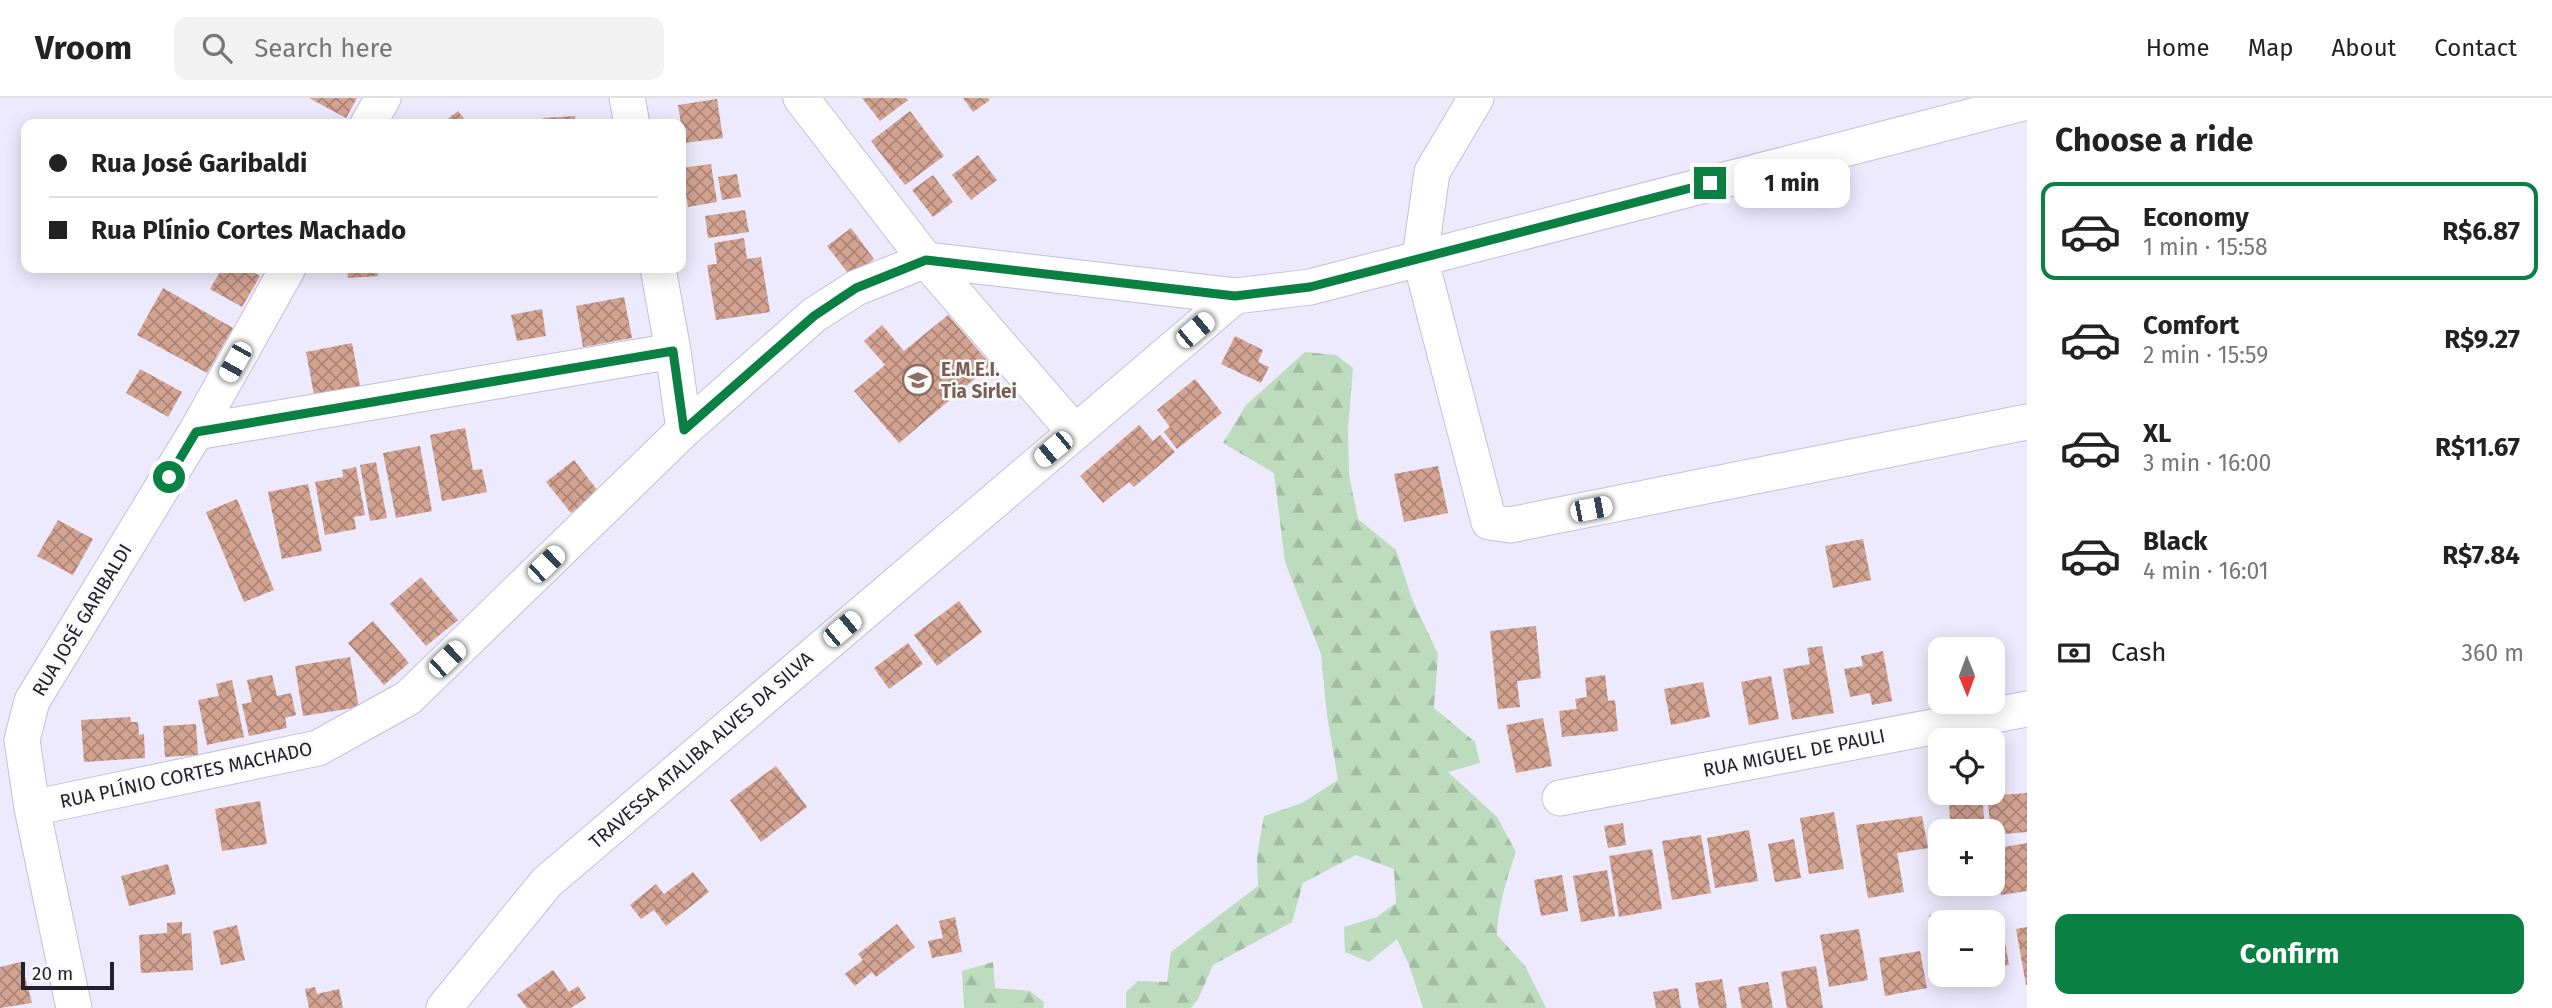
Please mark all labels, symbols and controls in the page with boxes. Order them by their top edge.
search box [174,17,664,80]
text: Vroom [35,28,132,68]
icon: search [198,29,236,67]
text: Search here [254,33,393,64]
text: Home [2146,34,2210,62]
text: Map [2248,34,2294,62]
text: About [2332,34,2396,62]
text: Contact [2434,34,2517,62]
text: Choose a ride [2055,121,2253,159]
text: Rua José Garibaldi [91,148,307,179]
callout: 1 min [1734,158,1850,208]
route end [1694,167,1726,199]
text: 1 min [1764,169,1820,197]
icon: car [2059,200,2122,263]
text: Economy [2143,202,2249,233]
text: Rua Plínio Cortes Machado [91,215,406,246]
text: R$6.87 [2442,216,2520,247]
text: 1 min · 15:58 [2143,233,2268,261]
car [1173,308,1218,352]
icon: car [2059,308,2122,371]
text: Comfort [2143,310,2239,341]
text: R$9.27 [2444,324,2520,355]
car [216,339,255,385]
text: 2 min · 15:59 [2143,341,2268,369]
place label: E.M.E.I. Tia Sirlei [941,358,1017,403]
school or university icon: E.M.E.I. Tia Sirlei [901,363,935,397]
icon: car [2059,416,2122,479]
text: XL [2143,418,2171,449]
car [1031,427,1076,471]
text: R$11.67 [2435,432,2520,463]
text: 3 min · 16:00 [2143,449,2271,477]
route start [153,461,185,493]
car [1569,495,1614,523]
icon: car [2059,524,2122,587]
text: Black [2143,526,2208,557]
street label: RUA JOSÉ GARIBALDI [27,540,137,700]
text: R$7.84 [2442,540,2520,571]
car [524,542,569,586]
text: 4 min · 16:01 [2143,557,2269,585]
car [820,607,865,651]
icon: cash [2055,634,2093,672]
car [425,637,470,681]
north arrow [1928,637,2006,714]
map controls [1928,637,2005,987]
text: Cash [2111,637,2167,668]
text: 360 m [2462,639,2524,667]
street label: TRAVESSA ATALIBA ALVES DA SILVA [584,647,818,853]
street label: RUA MIGUEL DE PAULI [1701,724,1887,782]
button: locate [1928,728,2005,805]
street label: RUA PLÍNIO CORTES MACHADO [58,737,314,813]
button: + [1928,819,2005,896]
button: − [1928,910,2005,987]
button: Confirm [2055,914,2524,994]
scale bar [21,959,114,991]
text: 20 m [32,962,73,985]

